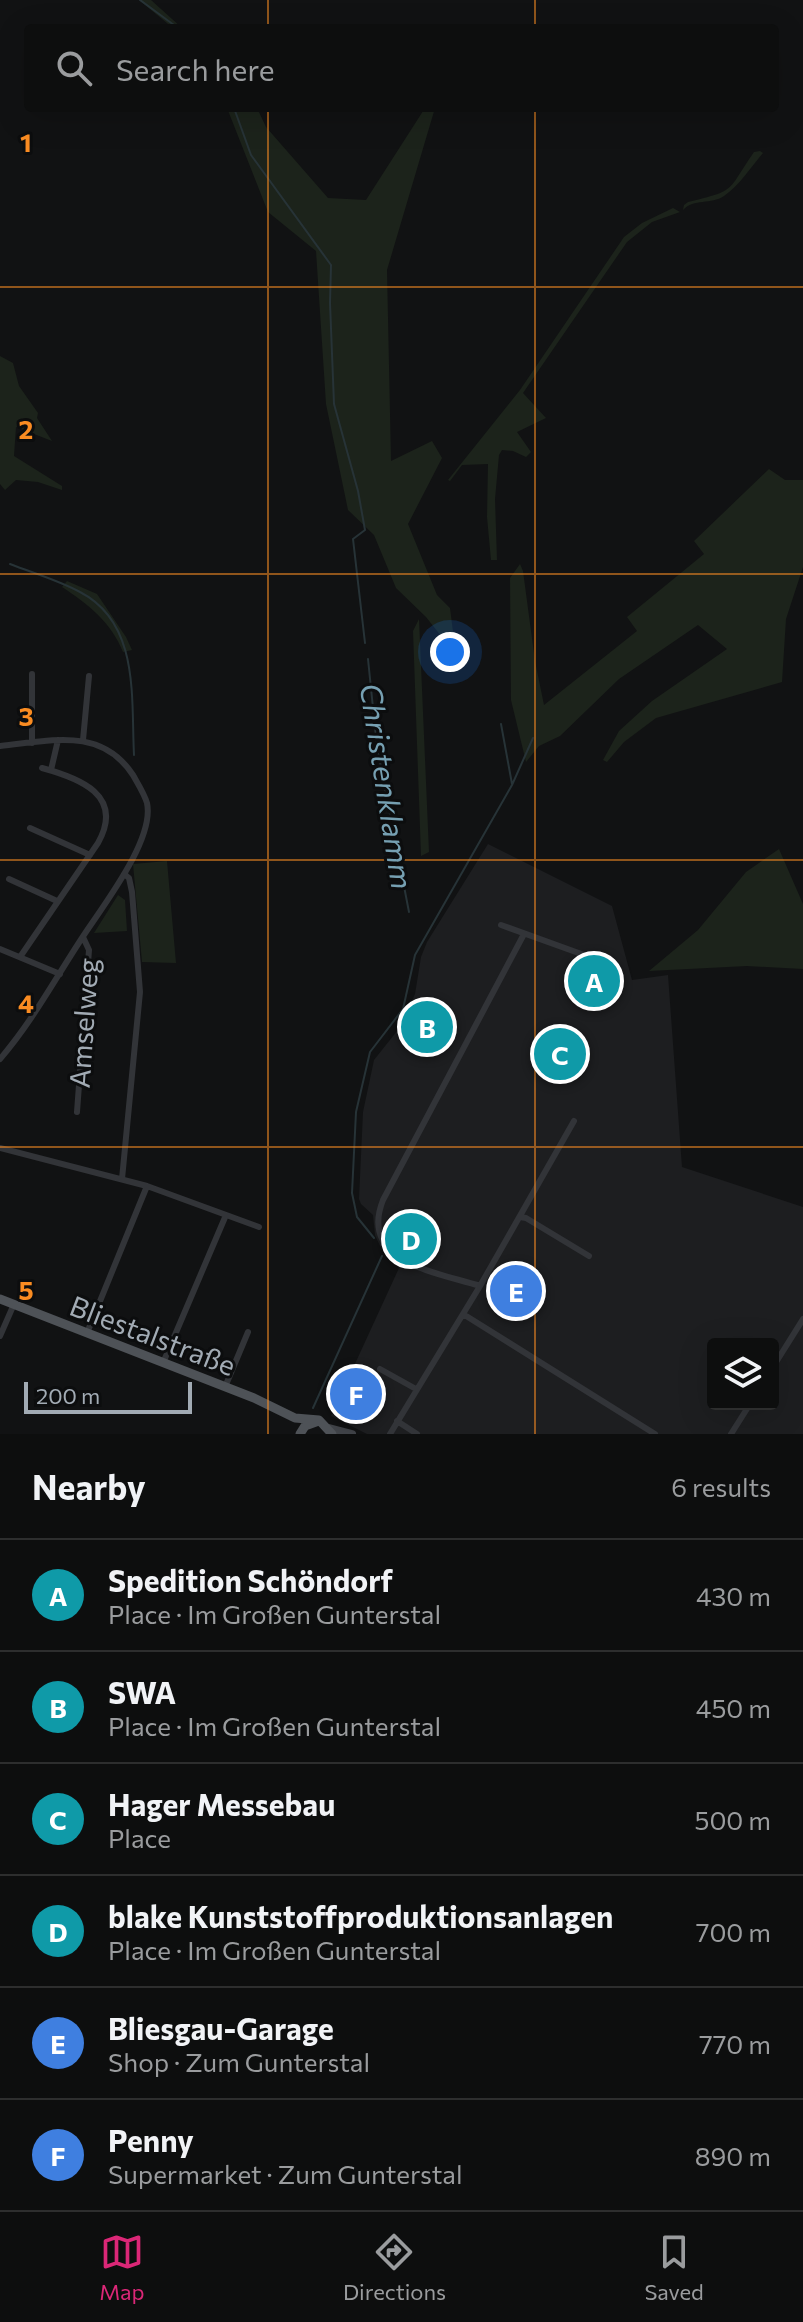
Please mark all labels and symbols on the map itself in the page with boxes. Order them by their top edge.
text: 1 [20,126,32,157]
text: 2 [19,413,33,444]
your location [430,632,470,672]
water label: Christenklamm [353,680,423,892]
text: 3 [18,700,34,731]
pin: A [568,951,620,1011]
street label: Amselweg [61,957,105,1089]
text: 4 [18,987,34,1018]
pin: B [401,997,453,1057]
pin: C [534,1024,586,1084]
pin: D [385,1209,437,1269]
pin: E [490,1261,542,1321]
text: 5 [18,1274,34,1305]
street label: Bliestalstraße [65,1288,241,1382]
pin: F [330,1364,382,1424]
scale bar [24,1378,192,1414]

